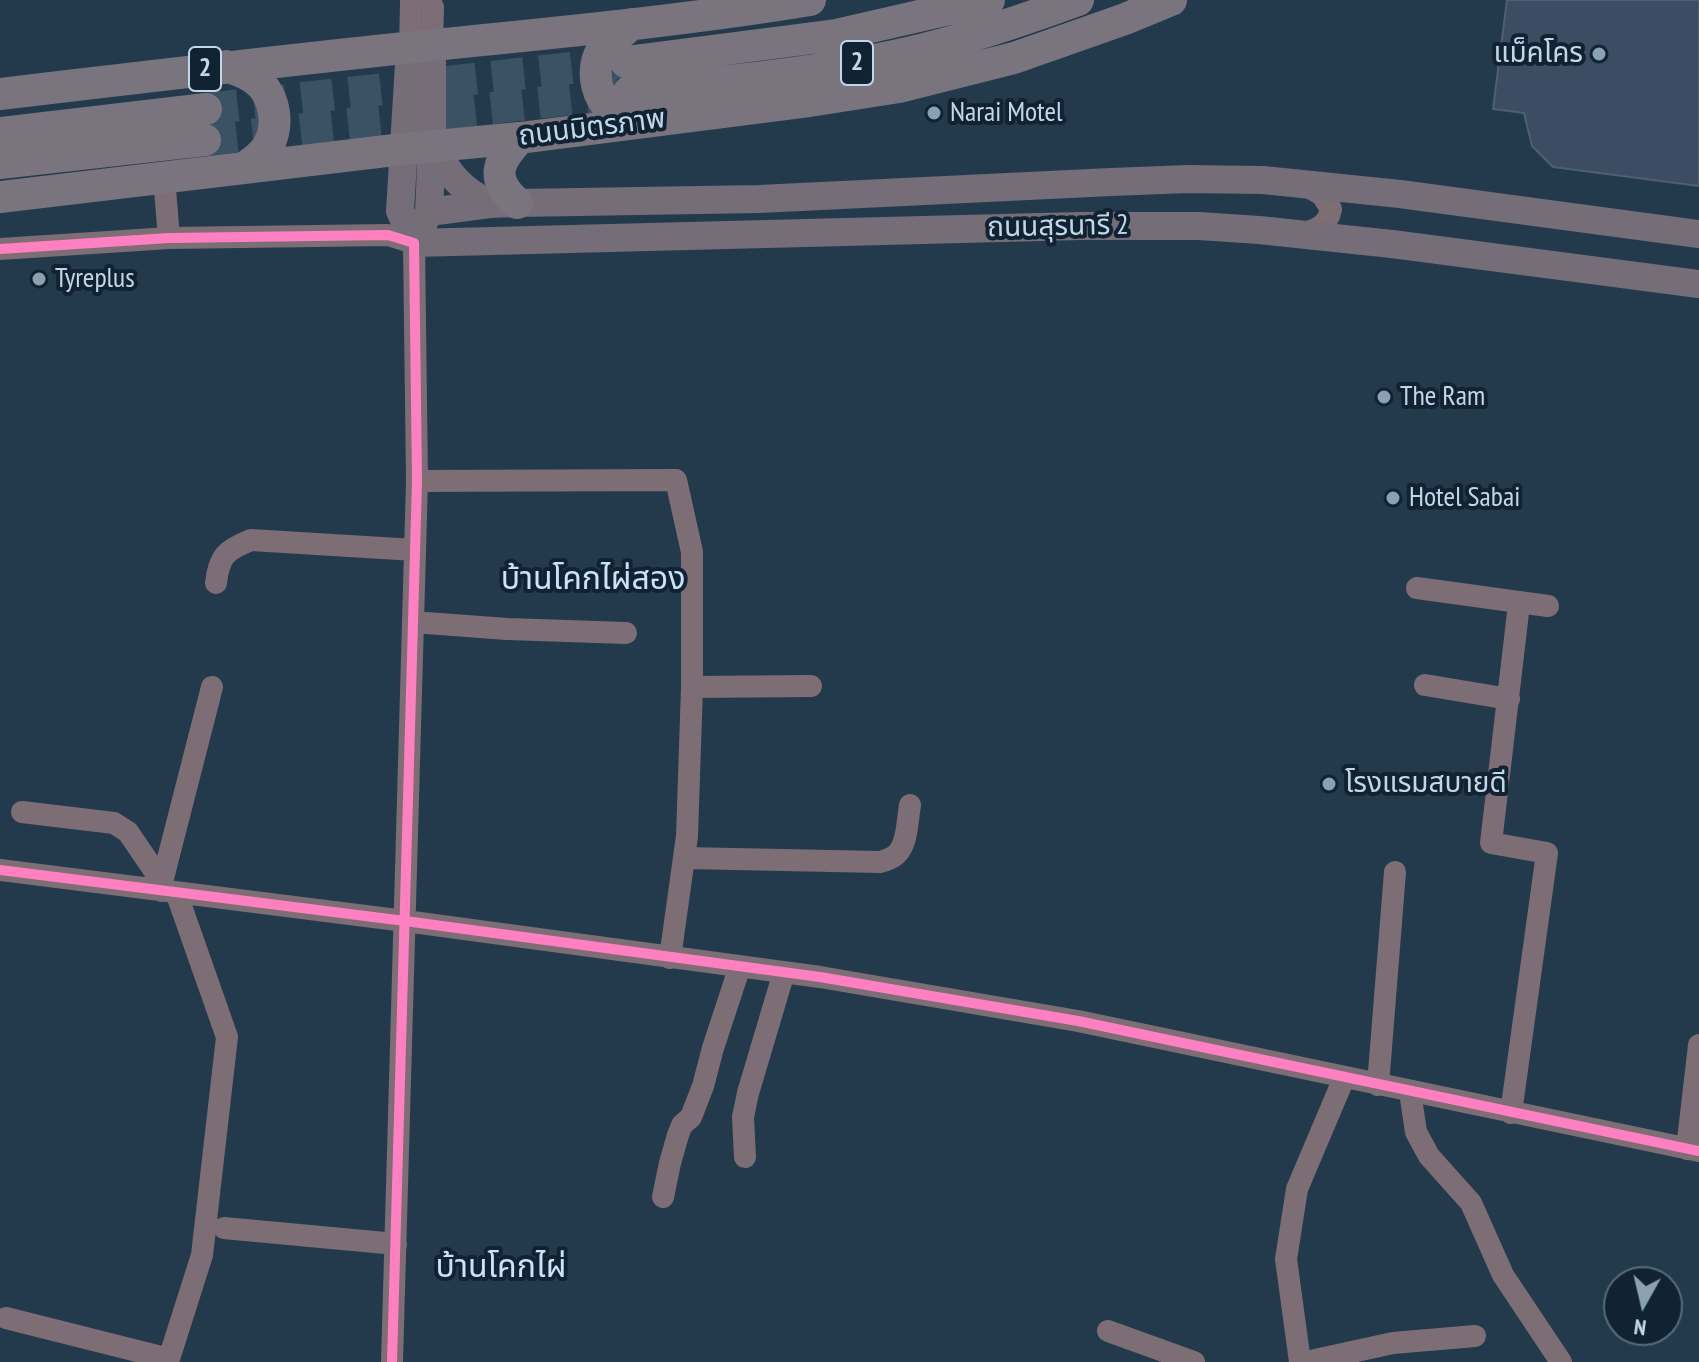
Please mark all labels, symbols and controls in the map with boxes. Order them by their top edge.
place label: แม็คโคร [1494,37,1583,71]
road number: 2 [841,41,873,85]
marker: แม็คโคร [1590,45,1608,63]
road number: 2 [189,47,221,91]
place label: Narai Motel [950,96,1063,130]
street label: ถนนมิตรภาพ [517,102,667,154]
marker: Narai Motel [925,104,943,122]
street label: ถนนสุรนารี 2 [987,209,1129,245]
place label: Tyreplus [55,262,135,296]
marker: Tyreplus [30,270,48,288]
place label: The Ram [1400,380,1485,414]
marker: The Ram [1375,388,1393,406]
place label: Hotel Sabai [1409,481,1520,515]
marker: Hotel Sabai [1384,489,1402,507]
district label: บ้านโคกไผ่สอง [501,561,685,599]
place label: โรงแรมสบายดี [1345,767,1507,801]
marker: โรงแรมสบายดี [1320,775,1338,793]
district label: บ้านโคกไผ่ [436,1249,566,1287]
north arrow [1603,1266,1683,1346]
text: N [1632,1313,1648,1342]

